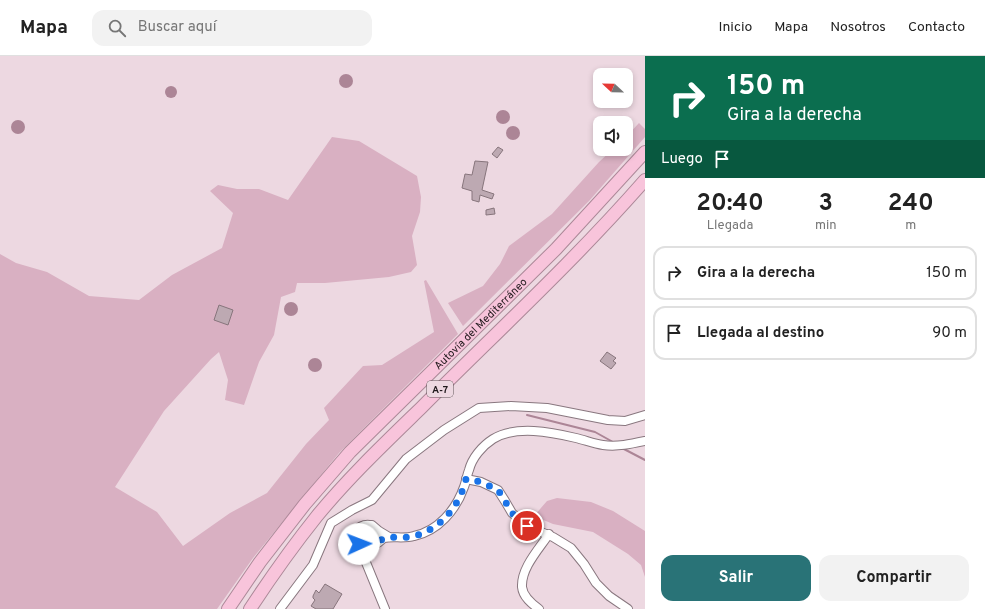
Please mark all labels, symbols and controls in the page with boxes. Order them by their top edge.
search box [92,10,372,46]
text: Mapa [20,16,68,40]
icon: search [106,17,128,39]
text: Buscar aquí [138,18,217,37]
text: Inicio [719,19,752,36]
text: Mapa [774,19,808,36]
text: Nosotros [830,19,886,36]
text: Contacto [908,19,965,36]
north arrow [593,68,633,108]
map controls [593,68,633,156]
text: 150 m [727,69,805,105]
icon: right [661,72,713,124]
text: Gira a la derecha [727,104,862,127]
button: sound [593,116,633,156]
icon: arrive [711,148,733,170]
text: Luego [661,150,703,169]
text: 20:40 [696,189,764,219]
text: 3 [819,189,833,219]
text: 240 [888,189,934,219]
text: Llegada [707,218,753,234]
text: min [815,218,837,234]
text: m [905,218,916,234]
icon: right [663,262,685,284]
text: Gira a la derecha [697,264,815,283]
text: 150 m [926,264,967,283]
street label: Autovía del Mediterráneo [432,275,531,373]
icon: arrive [663,322,685,344]
text: Llegada al destino [697,324,824,343]
text: 90 m [932,324,967,343]
road number: A-7 [427,381,453,397]
pin [510,509,544,543]
icon: arrive [516,515,538,537]
position arrow [338,523,380,565]
button: Salir [661,555,811,601]
button: Compartir [819,555,969,601]

